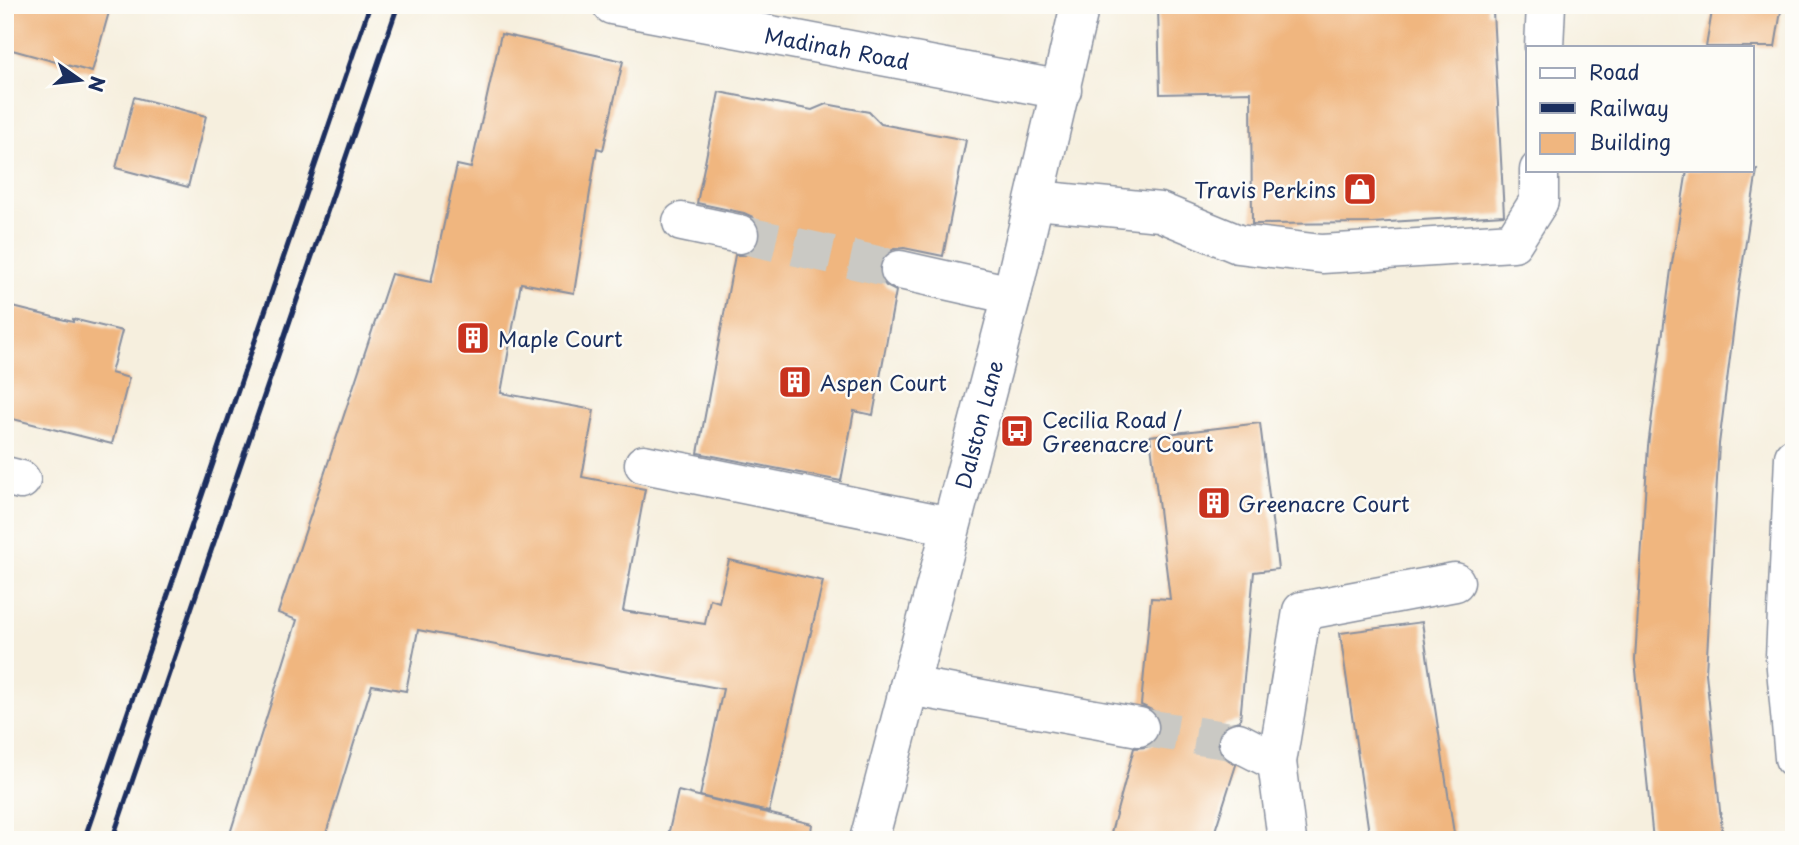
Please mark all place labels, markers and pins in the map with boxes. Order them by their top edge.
shop icon: Travis Perkins [1341,170,1379,208]
place label: Travis Perkins [1194,173,1336,205]
building icon: Maple Court [454,319,492,357]
place label: Maple Court [498,322,622,354]
building icon: Aspen Court [776,363,814,401]
place label: Aspen Court [820,366,947,398]
place label: Cecilia Road / Greenacre Court [1042,403,1214,459]
bus stop icon: Cecilia Road / Greenacre Court [998,412,1036,450]
building icon: Greenacre Court [1195,484,1233,522]
place label: Greenacre Court [1238,487,1410,519]

